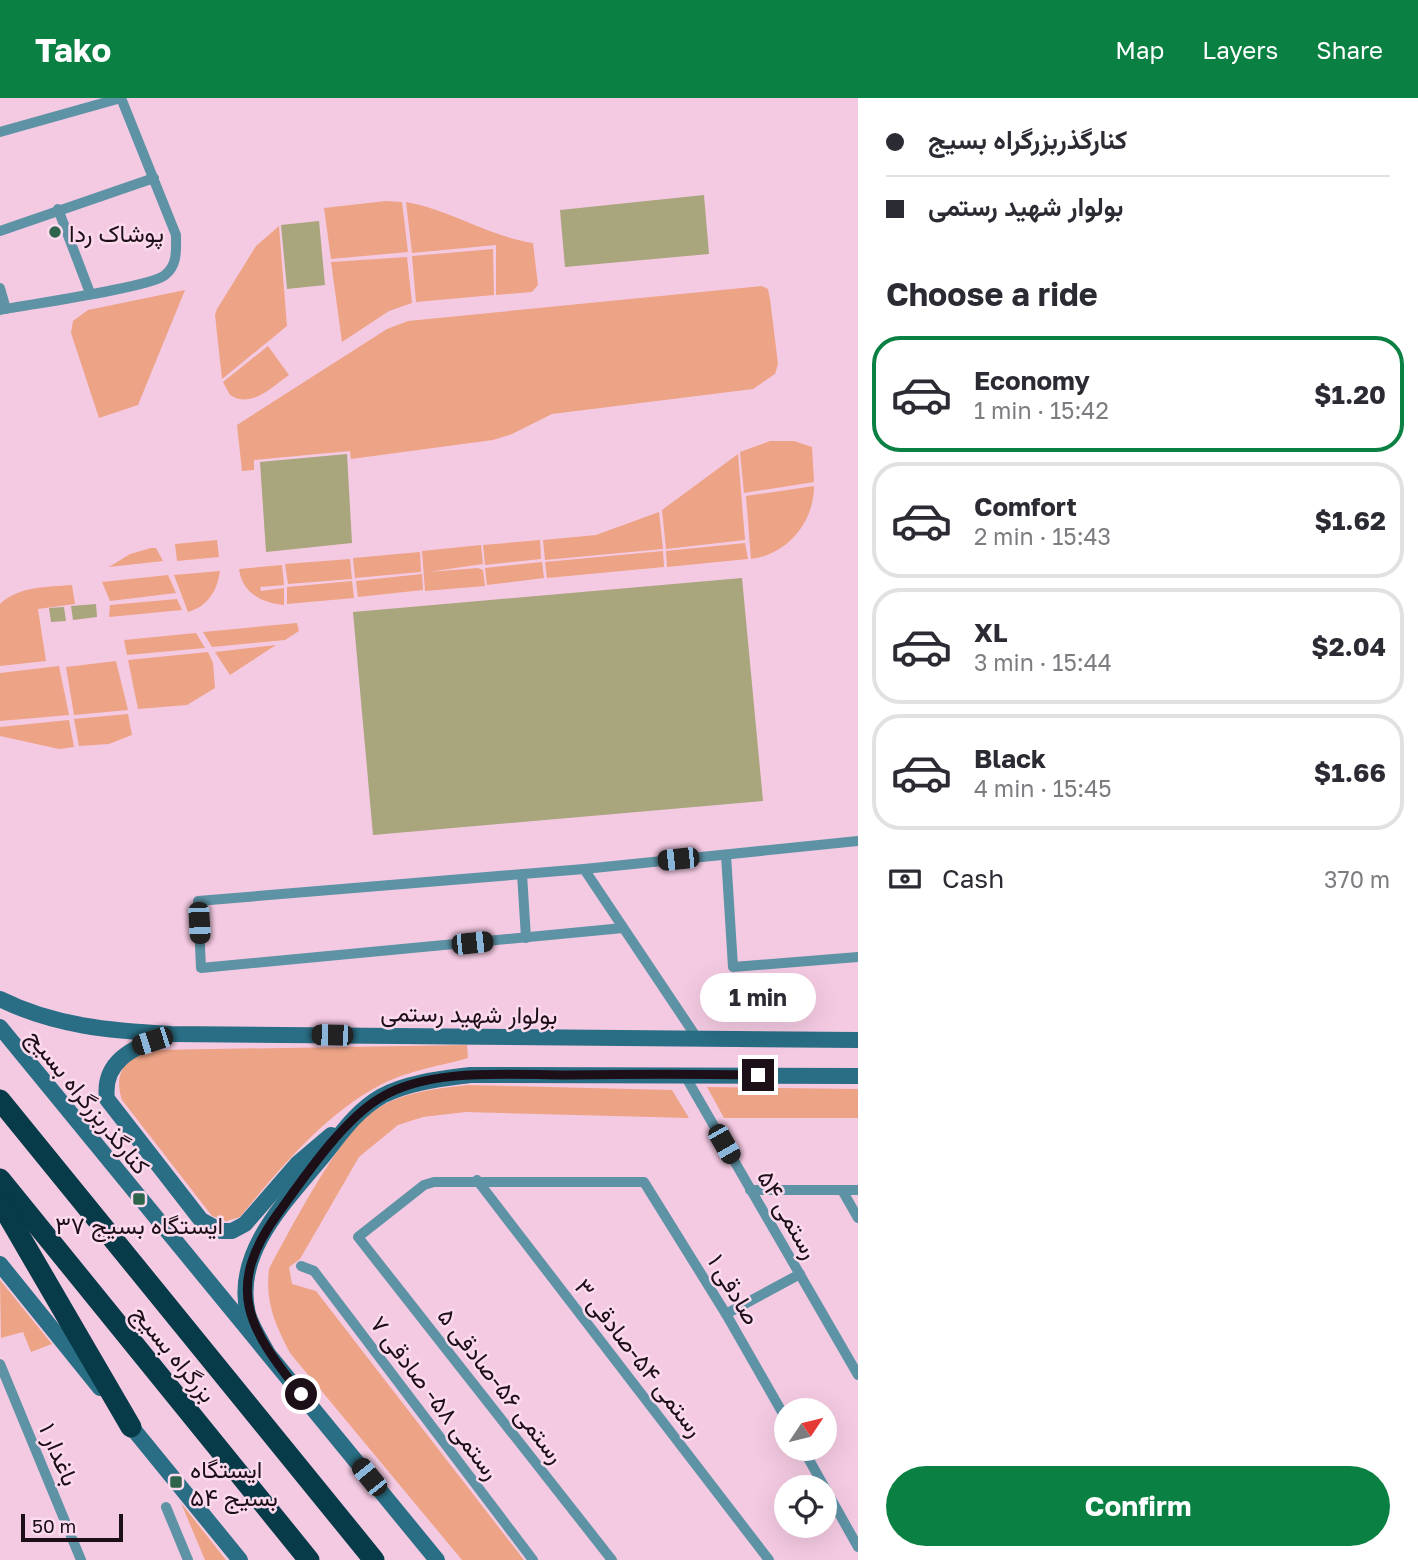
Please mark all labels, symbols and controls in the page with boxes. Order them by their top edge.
text: Tako [35,30,111,69]
text: Map [1115,35,1164,64]
text: Layers [1202,35,1278,64]
text: Share [1316,35,1383,64]
text: کنارگذربزرگراه بسیج [928,124,1127,155]
text: بولوار شهید رستمی [928,191,1123,222]
place label: پوشاک ردا [69,218,164,250]
marker: پوشاک ردا [47,224,63,240]
text: Choose a ride [886,275,1098,313]
icon: car [890,363,953,426]
text: Economy [974,365,1090,396]
text: $1.20 [1314,379,1386,410]
text: 1 min · 15:42 [974,396,1109,424]
icon: car [890,489,953,552]
text: Comfort [974,491,1077,522]
text: $1.62 [1314,505,1386,536]
text: 2 min · 15:43 [974,522,1111,550]
icon: car [890,615,953,678]
text: XL [974,617,1008,648]
text: $2.04 [1311,631,1386,662]
text: 3 min · 15:44 [974,648,1112,676]
icon: car [890,741,953,804]
text: Black [974,743,1046,774]
text: $1.66 [1314,757,1386,788]
text: 4 min · 15:45 [974,774,1112,802]
car [657,846,700,872]
icon: cash [886,860,924,898]
text: Cash [942,863,1004,894]
text: 370 m [1324,865,1390,893]
car [188,901,211,945]
car [451,930,494,956]
callout: 1 min [700,974,816,1023]
text: 1 min [729,983,787,1011]
street label: بولوار شهید رستمی [380,997,558,1031]
street label: کنارگذربزرگراه بسیج [18,1022,157,1182]
car [311,1024,354,1046]
car [129,1025,176,1057]
route end [742,1059,774,1091]
car [705,1121,744,1167]
street label: رستمی ۵۴ [750,1165,826,1264]
marker: ایستگاه بسیج ۳۷ [131,1191,147,1207]
place label: ایستگاه بسیج ۳۷ [55,1210,223,1243]
street label: صادقی ۱ [702,1248,767,1330]
street label: رستمی ۵۴-صادقی ۳ [568,1272,711,1443]
street label: بزرگراه بسیج [124,1298,223,1410]
street label: رستمی ۵۶-صادقی ۵ [431,1302,572,1470]
street label: رستمی ۵۸- صادقی ۷ [363,1309,507,1486]
route start [285,1378,317,1410]
north arrow [774,1398,836,1461]
map controls [774,1398,837,1538]
street label: باغدار ۱ [32,1418,86,1491]
place label: ایستگاه بسیج ۵۴ [190,1454,278,1515]
car [348,1454,391,1500]
button: Confirm [886,1466,1390,1546]
marker: ایستگاه بسیج ۵۴ [168,1474,184,1490]
button: locate [774,1475,837,1538]
scale bar [21,1511,122,1543]
text: 50 m [32,1514,76,1537]

